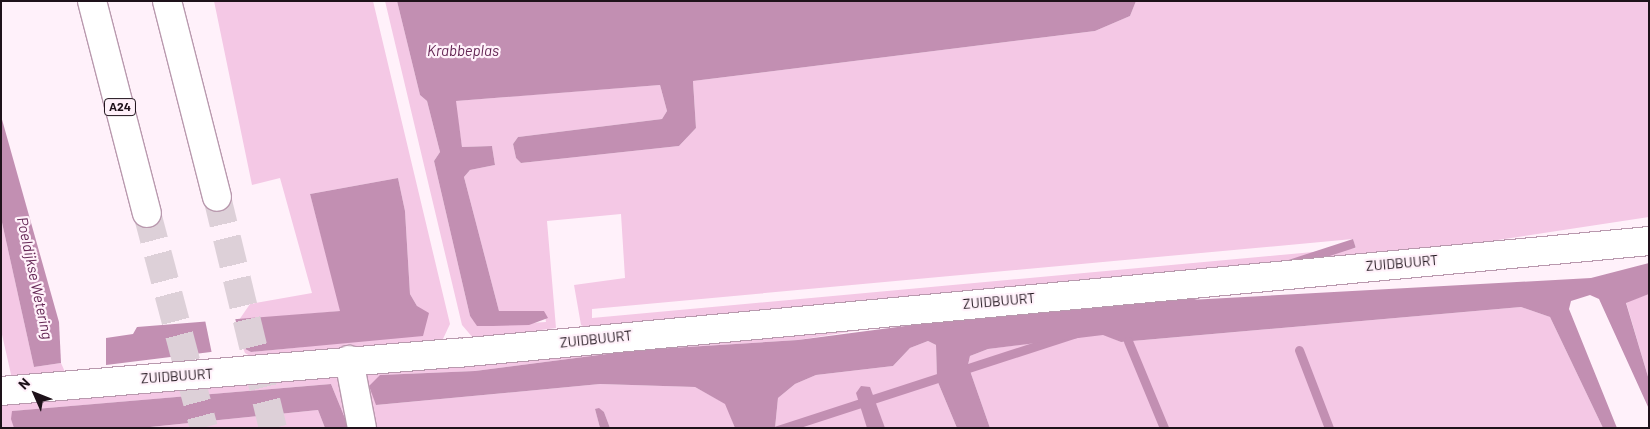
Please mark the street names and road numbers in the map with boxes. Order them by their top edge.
road number: A24 [104,98,136,116]
street label: ZUIDBUURT [1365,251,1439,275]
street label: ZUIDBUURT [962,289,1036,313]
street label: ZUIDBUURT [559,327,633,351]
street label: ZUIDBUURT [140,365,214,387]

